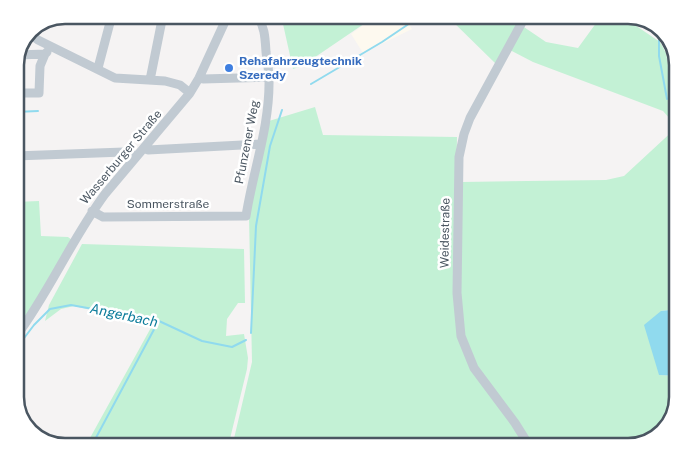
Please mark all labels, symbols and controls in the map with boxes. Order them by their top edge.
place label: Rehafahrzeugtechnik Szeredy [239,54,362,82]
marker: Rehafahrzeugtechnik Szeredy [223,62,235,74]
street label: Pfunzener Weg [232,99,262,185]
street label: Wasserburger Straße [77,107,165,207]
street label: Sommerstraße [127,197,210,211]
street label: Weidestraße [437,198,453,268]
water label: Angerbach [89,300,159,330]

